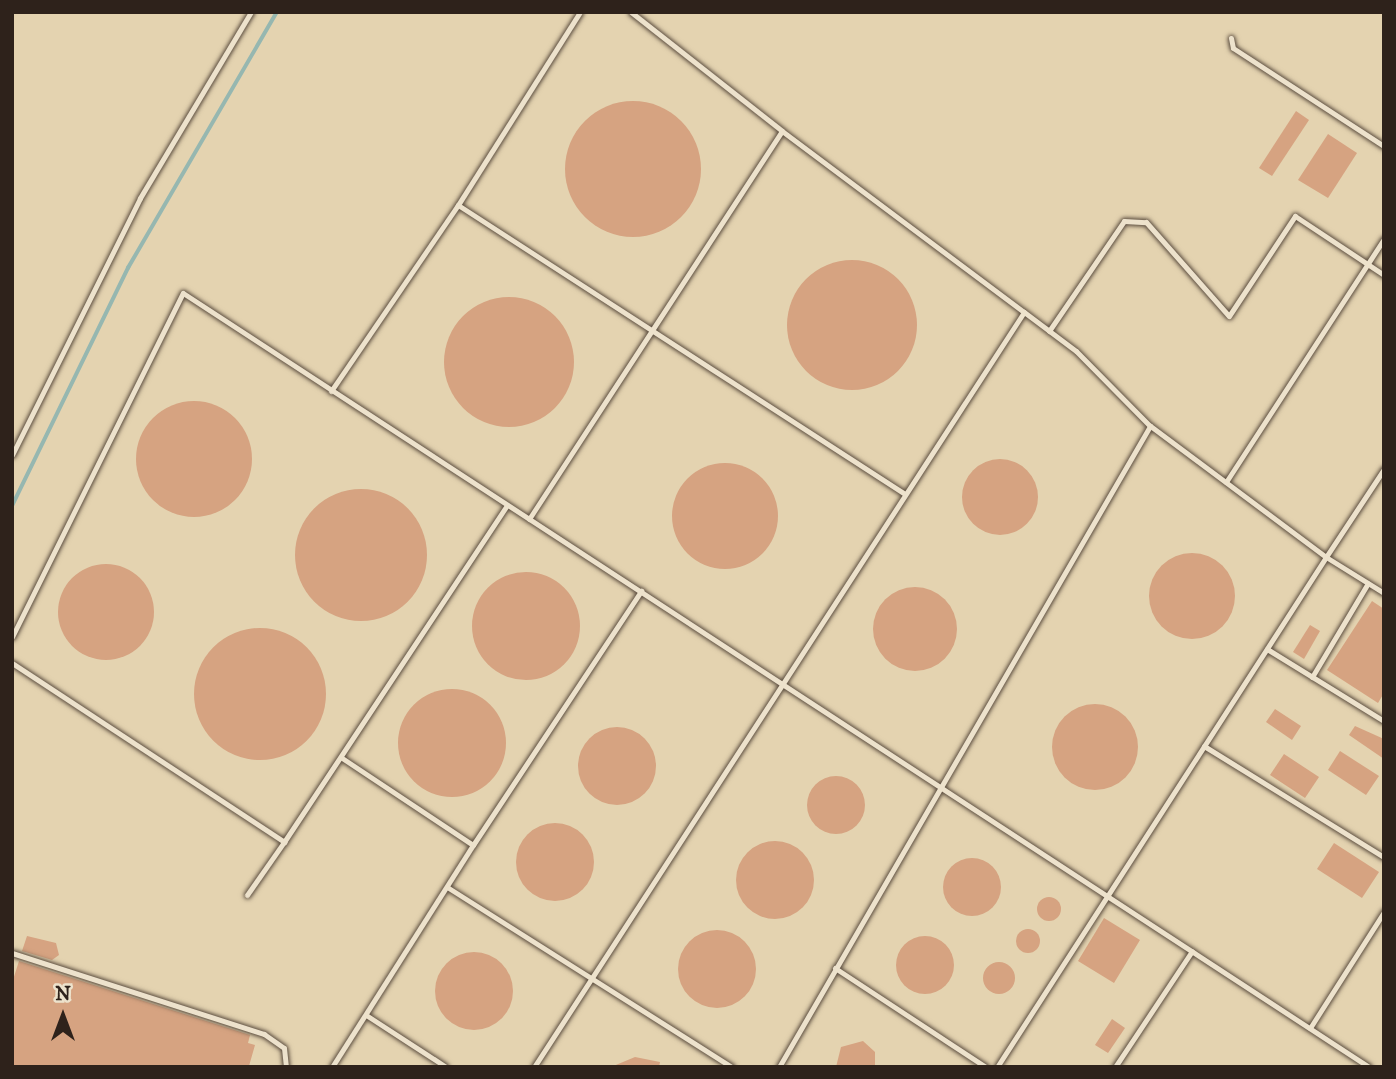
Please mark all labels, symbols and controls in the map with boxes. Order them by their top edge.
north arrow [28,981,98,1051]
text: N [55,983,71,1006]

